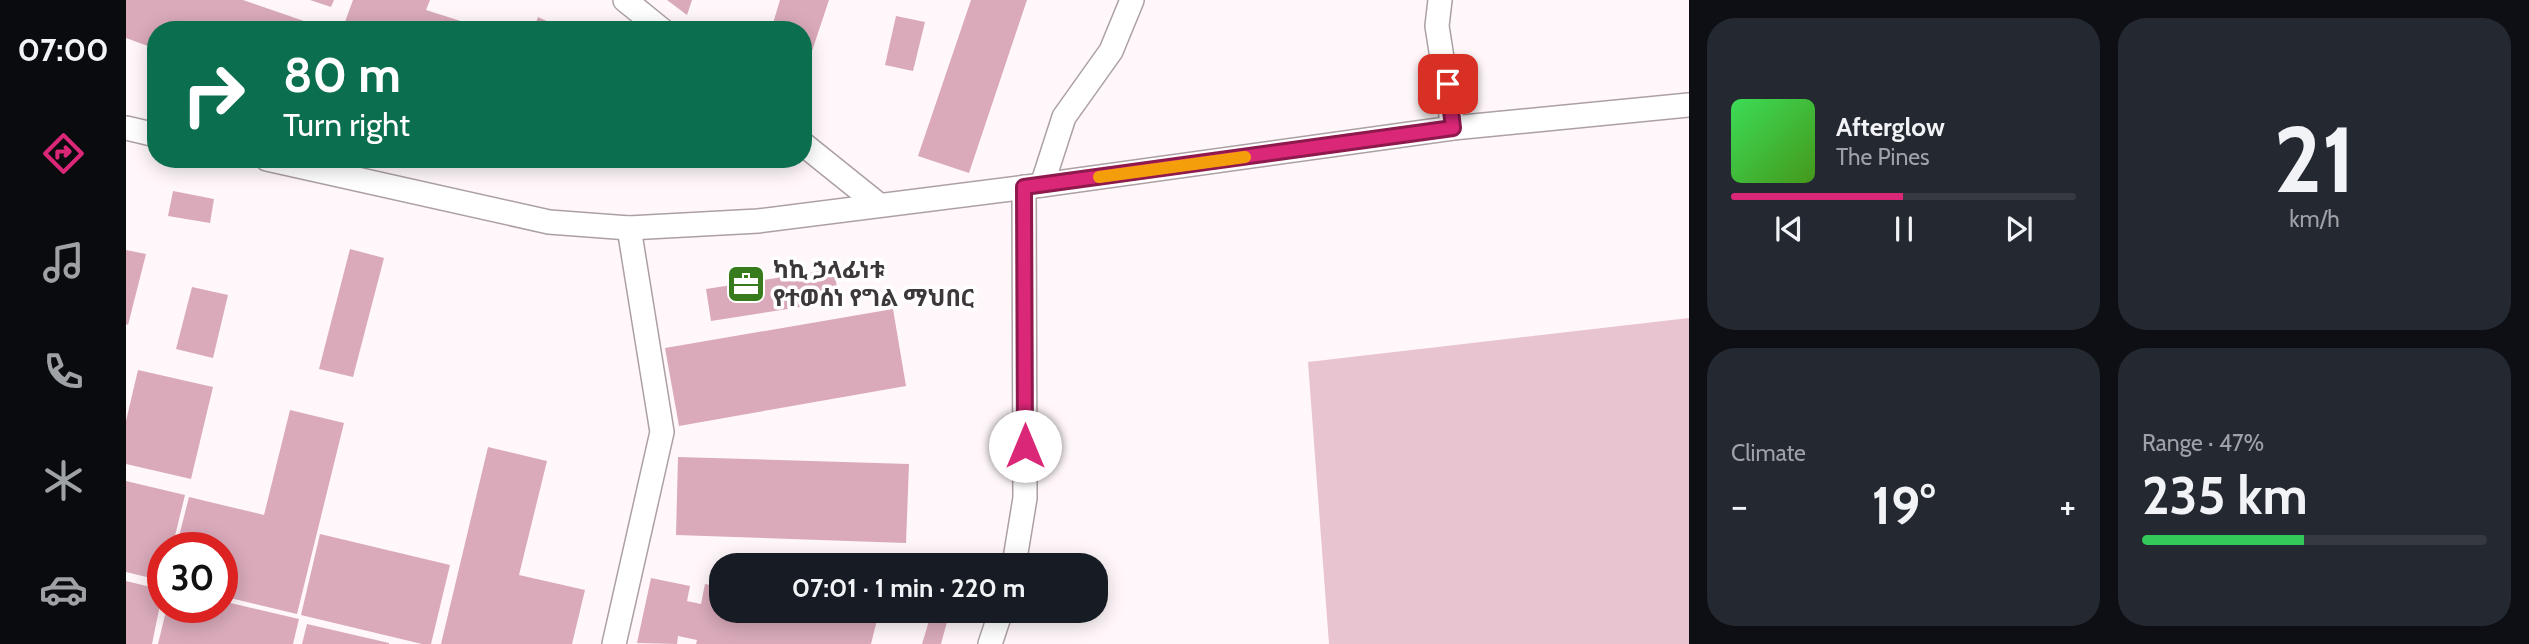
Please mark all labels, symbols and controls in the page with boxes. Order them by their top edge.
text: 07:00 [17,30,109,69]
text: 80 m [283,45,401,104]
icon: right [168,49,259,140]
pin [1418,54,1478,114]
icon: arrive [1429,65,1467,103]
text: 21 [2274,104,2355,215]
text: Turn right [283,105,410,144]
text: Afterglow [1836,111,1945,143]
icon: directions [39,129,88,178]
text: The Pines [1836,143,1930,171]
text: km/h [2289,205,2340,233]
icon: previous [1770,210,1808,248]
icon: pause [1885,210,1923,248]
icon: next [2000,210,2038,248]
icon: music [39,238,88,287]
place label: ካኪ ኃላፊነቱ የተወሰነ የግል ማህበር [773,255,975,312]
office icon: ካኪ ኃላፊነቱ የተወሰነ የግል ማህበር [725,263,767,305]
icon: phone [39,347,88,396]
position arrow [988,409,1062,483]
text: Range · 47% [2142,429,2264,457]
text: Climate [1731,439,1806,467]
icon: climate [39,456,88,505]
text: 235 km [2142,464,2308,527]
text: 19° [1872,474,1935,537]
text: − [1731,482,1748,529]
text: + [2059,482,2076,529]
speed limit sign: 30 [147,532,238,623]
icon: car [39,565,88,614]
text: 07:01 · 1 min · 220 m [792,572,1025,604]

